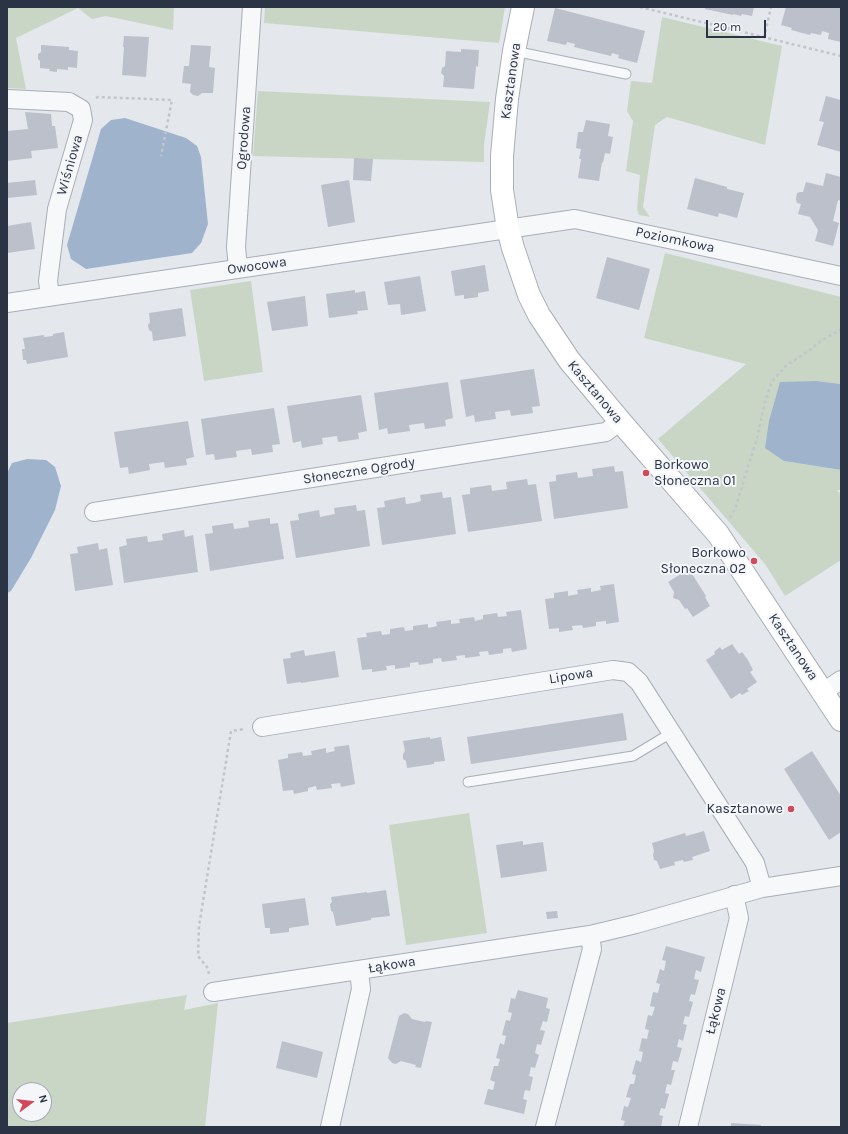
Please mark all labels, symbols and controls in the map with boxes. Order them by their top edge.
scale bar [708,12,768,38]
text: 20 m [713,20,741,34]
street label: Kasztanowa [497,42,525,120]
street label: Ogrodowa [233,106,255,170]
street label: Wiśniowa [53,133,87,197]
street label: Poziomkowa [634,223,716,257]
street label: Owocowa [226,254,288,278]
street label: Kasztanowa [564,357,626,427]
street label: Słoneczne Ogrody [302,454,416,488]
place label: Borkowo Słoneczna 01 [654,457,736,490]
marker: Borkowo Słoneczna 01 [641,468,651,478]
place label: Borkowo Słoneczna 02 [661,545,746,578]
marker: Borkowo Słoneczna 02 [749,556,759,566]
street label: Kasztanowa [764,610,822,684]
street label: Lipowa [548,664,594,688]
place label: Kasztanowe [706,801,783,817]
marker: Kasztanowe [786,804,796,814]
street label: Łąkowa [367,953,417,977]
street label: Łąkowa [702,986,730,1036]
north arrow [12,1082,52,1122]
text: N [36,1094,50,1105]

